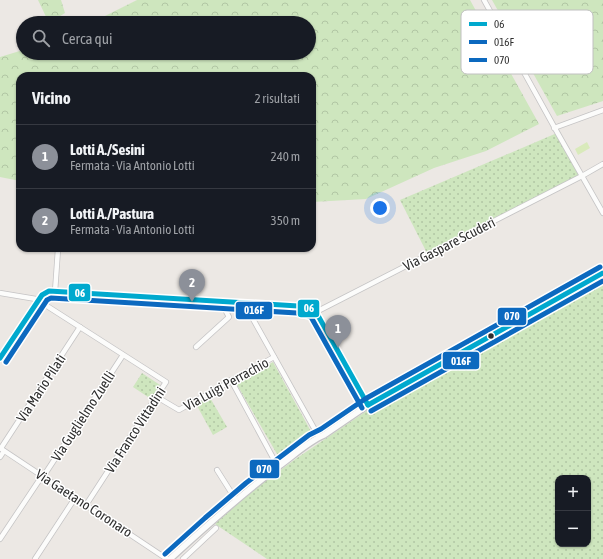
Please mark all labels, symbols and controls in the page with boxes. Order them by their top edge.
legend [461,10,593,74]
search box [16,16,316,60]
text: 06 [494,18,504,30]
icon: search [30,27,52,49]
text: Cerca qui [62,30,112,47]
text: 016F [494,36,515,48]
text: 070 [494,54,510,66]
text: Vicino [32,88,71,108]
text: 2 risultati [254,91,300,106]
text: Lotti A./Sesini [70,141,145,158]
text: 1 [42,149,48,164]
text: 240 m [271,149,300,164]
text: Fermata · Via Antonio Lotti [70,158,195,173]
your location [370,198,390,218]
text: Lotti A./Pastura [70,205,154,222]
text: 2 [42,213,48,228]
text: 350 m [271,213,300,228]
street label: Via Gaspare Scuderi [400,214,498,274]
text: Fermata · Via Antonio Lotti [70,222,195,237]
pin: 2 [179,269,205,302]
line badge: 06 [68,283,91,302]
text: 06 [75,287,85,299]
line badge: 06 [297,299,320,318]
line badge: 016F [235,301,273,320]
text: 06 [304,302,314,314]
text: 016F [244,304,265,316]
line badge: 070 [497,307,527,326]
text: 070 [504,310,520,322]
pin: 1 [325,315,351,348]
unlabelled marker [486,331,496,341]
street label: Via Mario Pilati [13,351,69,425]
line badge: 016F [442,351,480,370]
street label: Via Luigi Perrachio [181,354,271,414]
text: 016F [451,355,472,367]
street label: Via Guglielmo Zuelli [48,368,118,464]
street label: Via Franco Vittadini [101,384,169,476]
line badge: 070 [249,459,280,479]
text: 070 [256,463,272,475]
street label: Via Gaetano Coronaro [33,466,135,540]
map controls [555,475,591,547]
button: + [555,475,591,511]
button: − [555,511,591,547]

